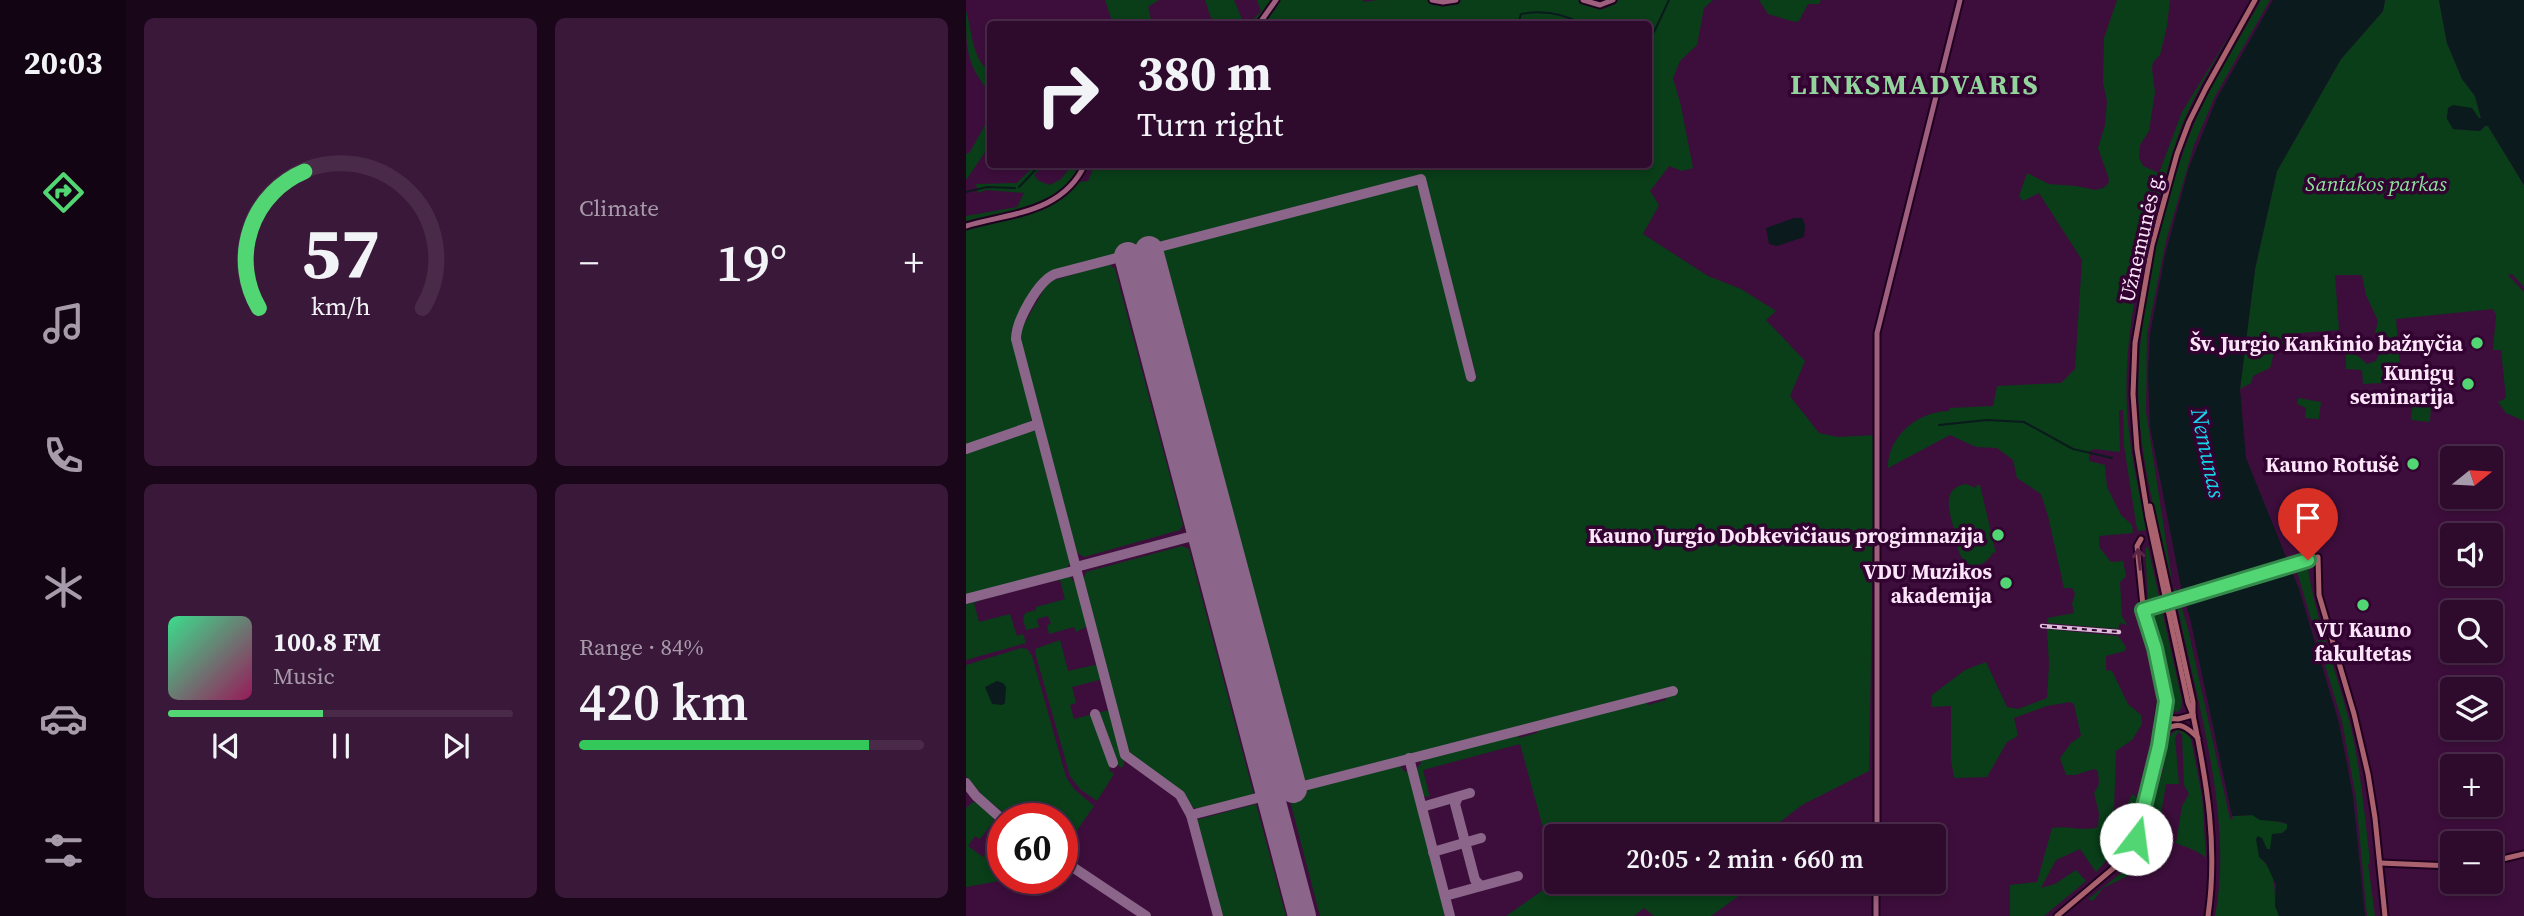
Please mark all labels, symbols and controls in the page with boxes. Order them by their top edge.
text: 380 m [1137,39,1272,106]
text: 20:03 [24,41,102,85]
icon: right [1022,49,1113,140]
district label: LINKSMADVARIS [1790,65,2040,103]
text: Turn right [1137,103,1283,147]
icon: directions [39,168,88,217]
street label: Užnemunės g. [2112,169,2170,305]
park label: Santakos parkas [2305,169,2447,198]
text: Climate [579,192,659,224]
text: 57 [301,203,380,302]
text: 19° [716,227,787,298]
text: − [579,237,599,289]
text: + [904,237,924,289]
text: km/h [311,289,370,323]
icon: music [39,299,88,348]
place label: Šv. Jurgio Kankinio bažnyčia [2190,329,2464,358]
marker: Šv. Jurgio Kankinio bažnyčia [2469,335,2485,351]
place label: Kunigų seminarija [2350,358,2455,411]
marker: Kunigų seminarija [2460,376,2476,392]
water label: Nemunas [2183,404,2233,501]
icon: phone [39,431,88,480]
north arrow [2440,446,2502,509]
map controls [2440,446,2503,894]
place label: Kauno Rotušė [2265,450,2399,479]
marker: Kauno Rotušė [2405,456,2421,472]
pin [2278,488,2338,560]
icon: arrive [2289,499,2327,537]
place label: Kauno Jurgio Dobkevičiaus progimnazija [1588,521,1985,550]
button: sound [2440,523,2503,586]
marker: Kauno Jurgio Dobkevičiaus progimnazija [1990,527,2006,543]
one-way arrow [2132,548,2145,571]
place label: VDU Muzikos akademija [1863,557,1993,610]
icon: climate [39,563,88,612]
marker: VDU Muzikos akademija [1998,575,2014,591]
marker: VU Kauno fakultetas [2355,597,2371,613]
button: search [2440,600,2503,663]
place label: VU Kauno fakultetas [2314,615,2412,668]
text: 100.8 FM [273,624,381,660]
text: Range · 84% [579,631,704,663]
text: Music [273,660,335,692]
text: 420 km [579,666,748,737]
button: layers [2440,677,2503,740]
icon: car [39,694,88,743]
icon: previous [207,727,245,765]
icon: pause [322,727,360,765]
icon: next [437,727,475,765]
button: + [2440,754,2503,817]
position arrow [2099,802,2173,876]
speed limit sign: 60 [987,803,1078,894]
icon: filters [39,826,88,875]
button: − [2440,831,2503,894]
text: 20:05 · 2 min · 660 m [1626,841,1864,877]

